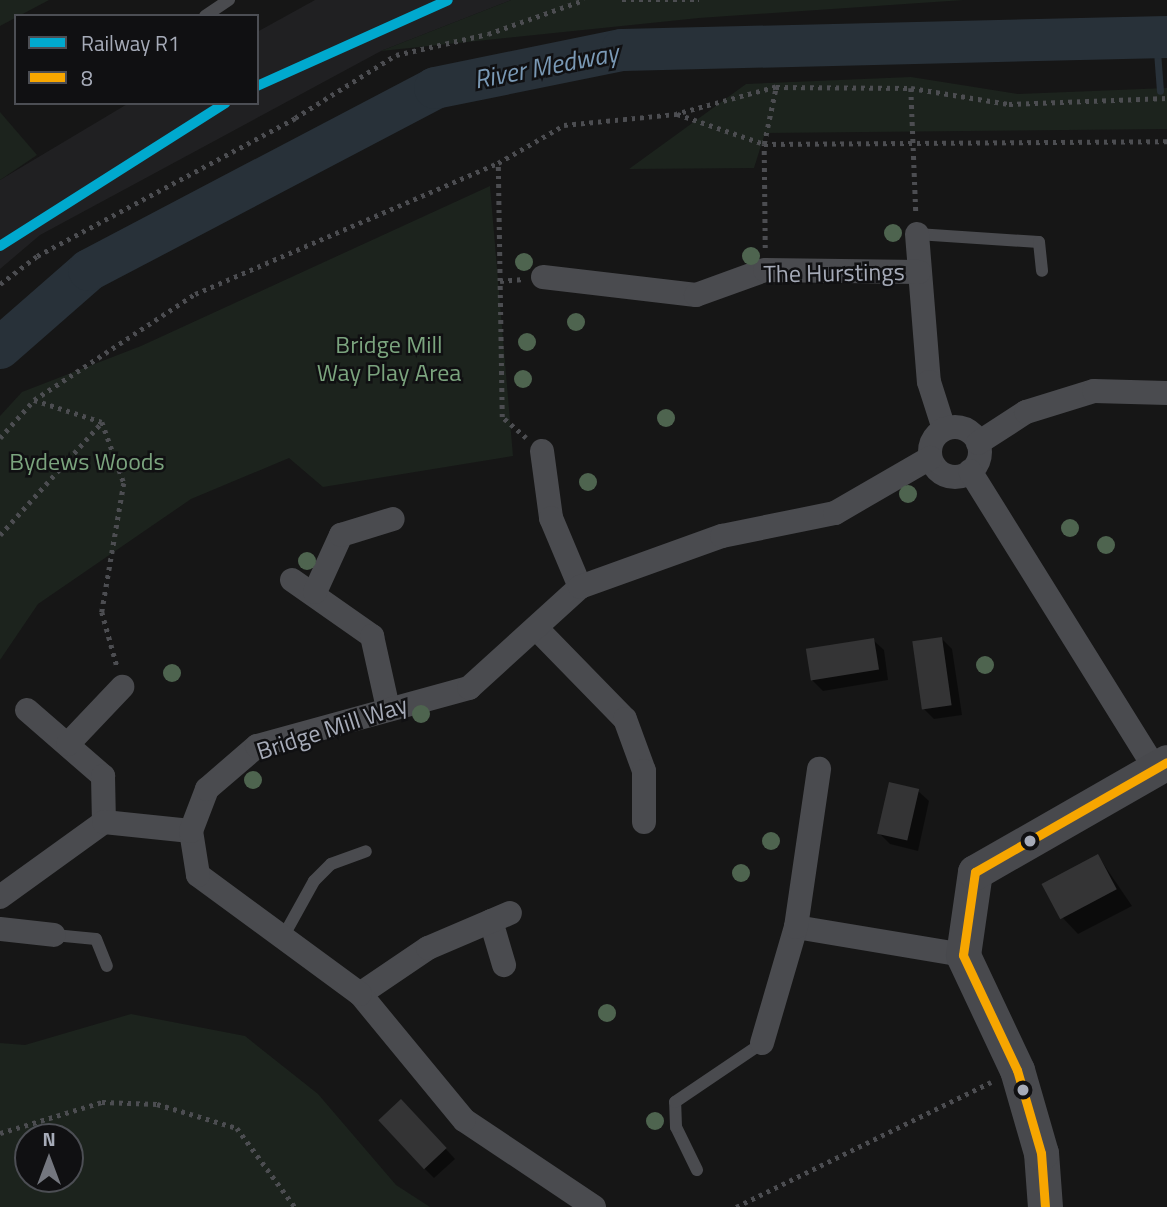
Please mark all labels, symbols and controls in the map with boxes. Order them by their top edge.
legend [14,14,259,105]
text: Railway R1 [81,27,180,59]
water label: River Medway [471,37,621,95]
text: 8 [81,62,93,94]
street label: The Hurstings [763,257,905,289]
park label: Bridge Mill Way Play Area [317,331,461,387]
park label: Bydews Woods [9,448,165,476]
street label: Bridge Mill Way [253,690,411,766]
unlabelled marker [1023,834,1037,848]
unlabelled marker [1016,1083,1030,1097]
north arrow [14,1123,84,1193]
text: N [42,1124,56,1153]

